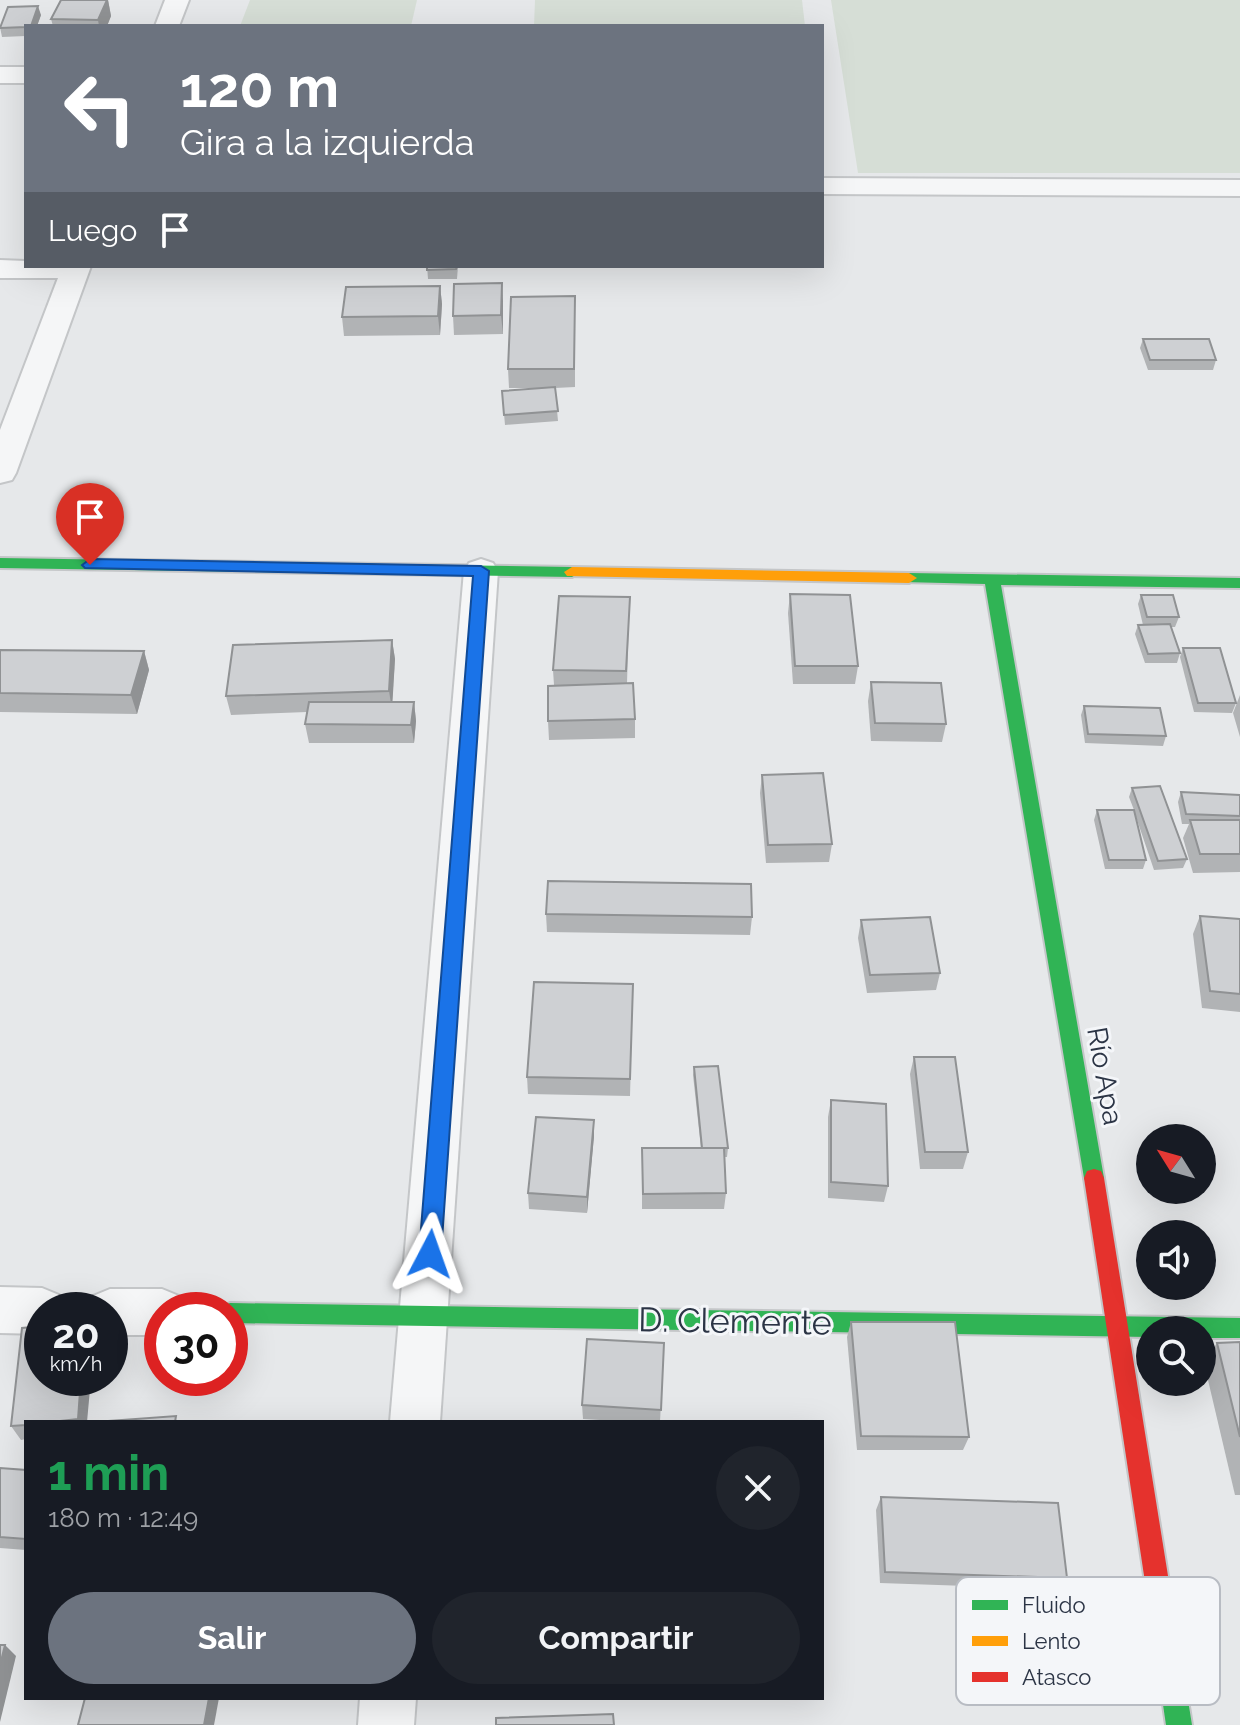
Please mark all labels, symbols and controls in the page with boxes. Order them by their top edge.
text: 120 m [180,54,339,120]
icon: left [48,56,152,160]
text: Gira a la izquierda [180,121,474,163]
icon: arrive [153,208,197,252]
text: Luego [48,213,137,248]
pin [56,483,124,565]
icon: arrive [68,495,112,539]
street label: Río Apa [1080,1025,1130,1127]
north arrow [1136,1124,1216,1204]
map controls [1136,1124,1216,1396]
position arrow [388,1212,472,1296]
button: sound [1136,1220,1216,1300]
speed limit sign: 30 [144,1292,248,1396]
street label: D. Clemente [638,1299,832,1343]
text: 20 [52,1310,100,1357]
button: search [1136,1316,1216,1396]
text: km/h [50,1352,102,1376]
text: 1 min [48,1445,169,1501]
button: close [716,1446,800,1530]
text: 180 m · 12:49 [48,1503,198,1533]
legend [956,1577,1220,1705]
button: Salir [48,1592,416,1684]
button: Compartir [432,1592,800,1684]
text: Fluido [1022,1592,1086,1618]
text: Lento [1022,1628,1080,1654]
text: Atasco [1022,1664,1091,1690]

